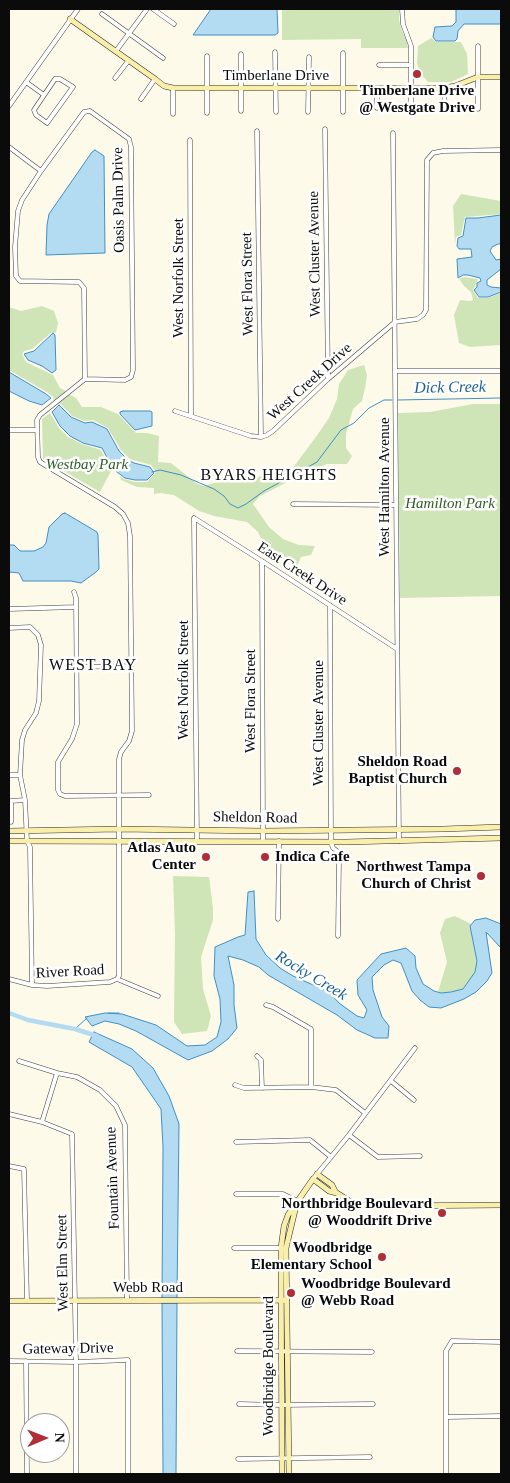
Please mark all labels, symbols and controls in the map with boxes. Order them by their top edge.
street label: Timberlane Drive [223,67,329,85]
marker: Timberlane Drive @ Westgate Drive [411,68,423,80]
place label: Timberlane Drive @ Westgate Drive [359,82,475,117]
street label: Oasis Palm Drive [109,147,129,253]
street label: West Cluster Avenue [305,191,325,317]
street label: West Norfolk Street [170,218,188,338]
street label: West Flora Street [238,232,258,336]
street label: West Creek Drive [264,339,356,425]
water label: Dick Creek [414,378,486,398]
street label: West Hamilton Avenue [376,417,394,557]
park label: Westbay Park [46,456,128,474]
district label: BYARS HEIGHTS [199,466,339,486]
park label: Hamilton Park [405,495,495,513]
street label: East Creek Drive [254,538,350,610]
street label: West Norfolk Street [175,620,193,740]
street label: West Flora Street [242,649,260,753]
district label: WEST BAY [48,656,138,676]
street label: West Cluster Avenue [310,660,328,786]
place label: Sheldon Road Baptist Church [349,753,447,788]
marker: Sheldon Road Baptist Church [451,765,463,777]
street label: Sheldon Road [213,808,297,828]
place label: Atlas Auto Center [127,839,196,874]
place label: Indica Cafe [275,848,350,866]
marker: Atlas Auto Center [200,851,212,863]
marker: Indica Cafe [259,851,271,863]
place label: Northwest Tampa Church of Christ [356,858,471,893]
marker: Northwest Tampa Church of Christ [475,870,487,882]
water label: Rocky Creek [271,947,351,1005]
street label: River Road [35,961,105,983]
street label: Fountain Avenue [102,1126,124,1230]
place label: Northbridge Boulevard @ Wooddrift Drive [282,1195,432,1230]
marker: Northbridge Boulevard @ Wooddrift Drive [436,1207,448,1219]
street label: West Elm Street [53,1214,73,1312]
place label: Woodbridge Elementary School [251,1239,372,1274]
marker: Woodbridge Elementary School [376,1251,388,1263]
place label: Woodbridge Boulevard @ Webb Road [301,1275,451,1310]
street label: Webb Road [113,1279,183,1297]
marker: Woodbridge Boulevard @ Webb Road [285,1287,297,1299]
street label: Woodbridge Boulevard [260,1296,278,1436]
street label: Gateway Drive [22,1339,114,1359]
north arrow [20,1413,70,1463]
text: N [52,1433,67,1443]

